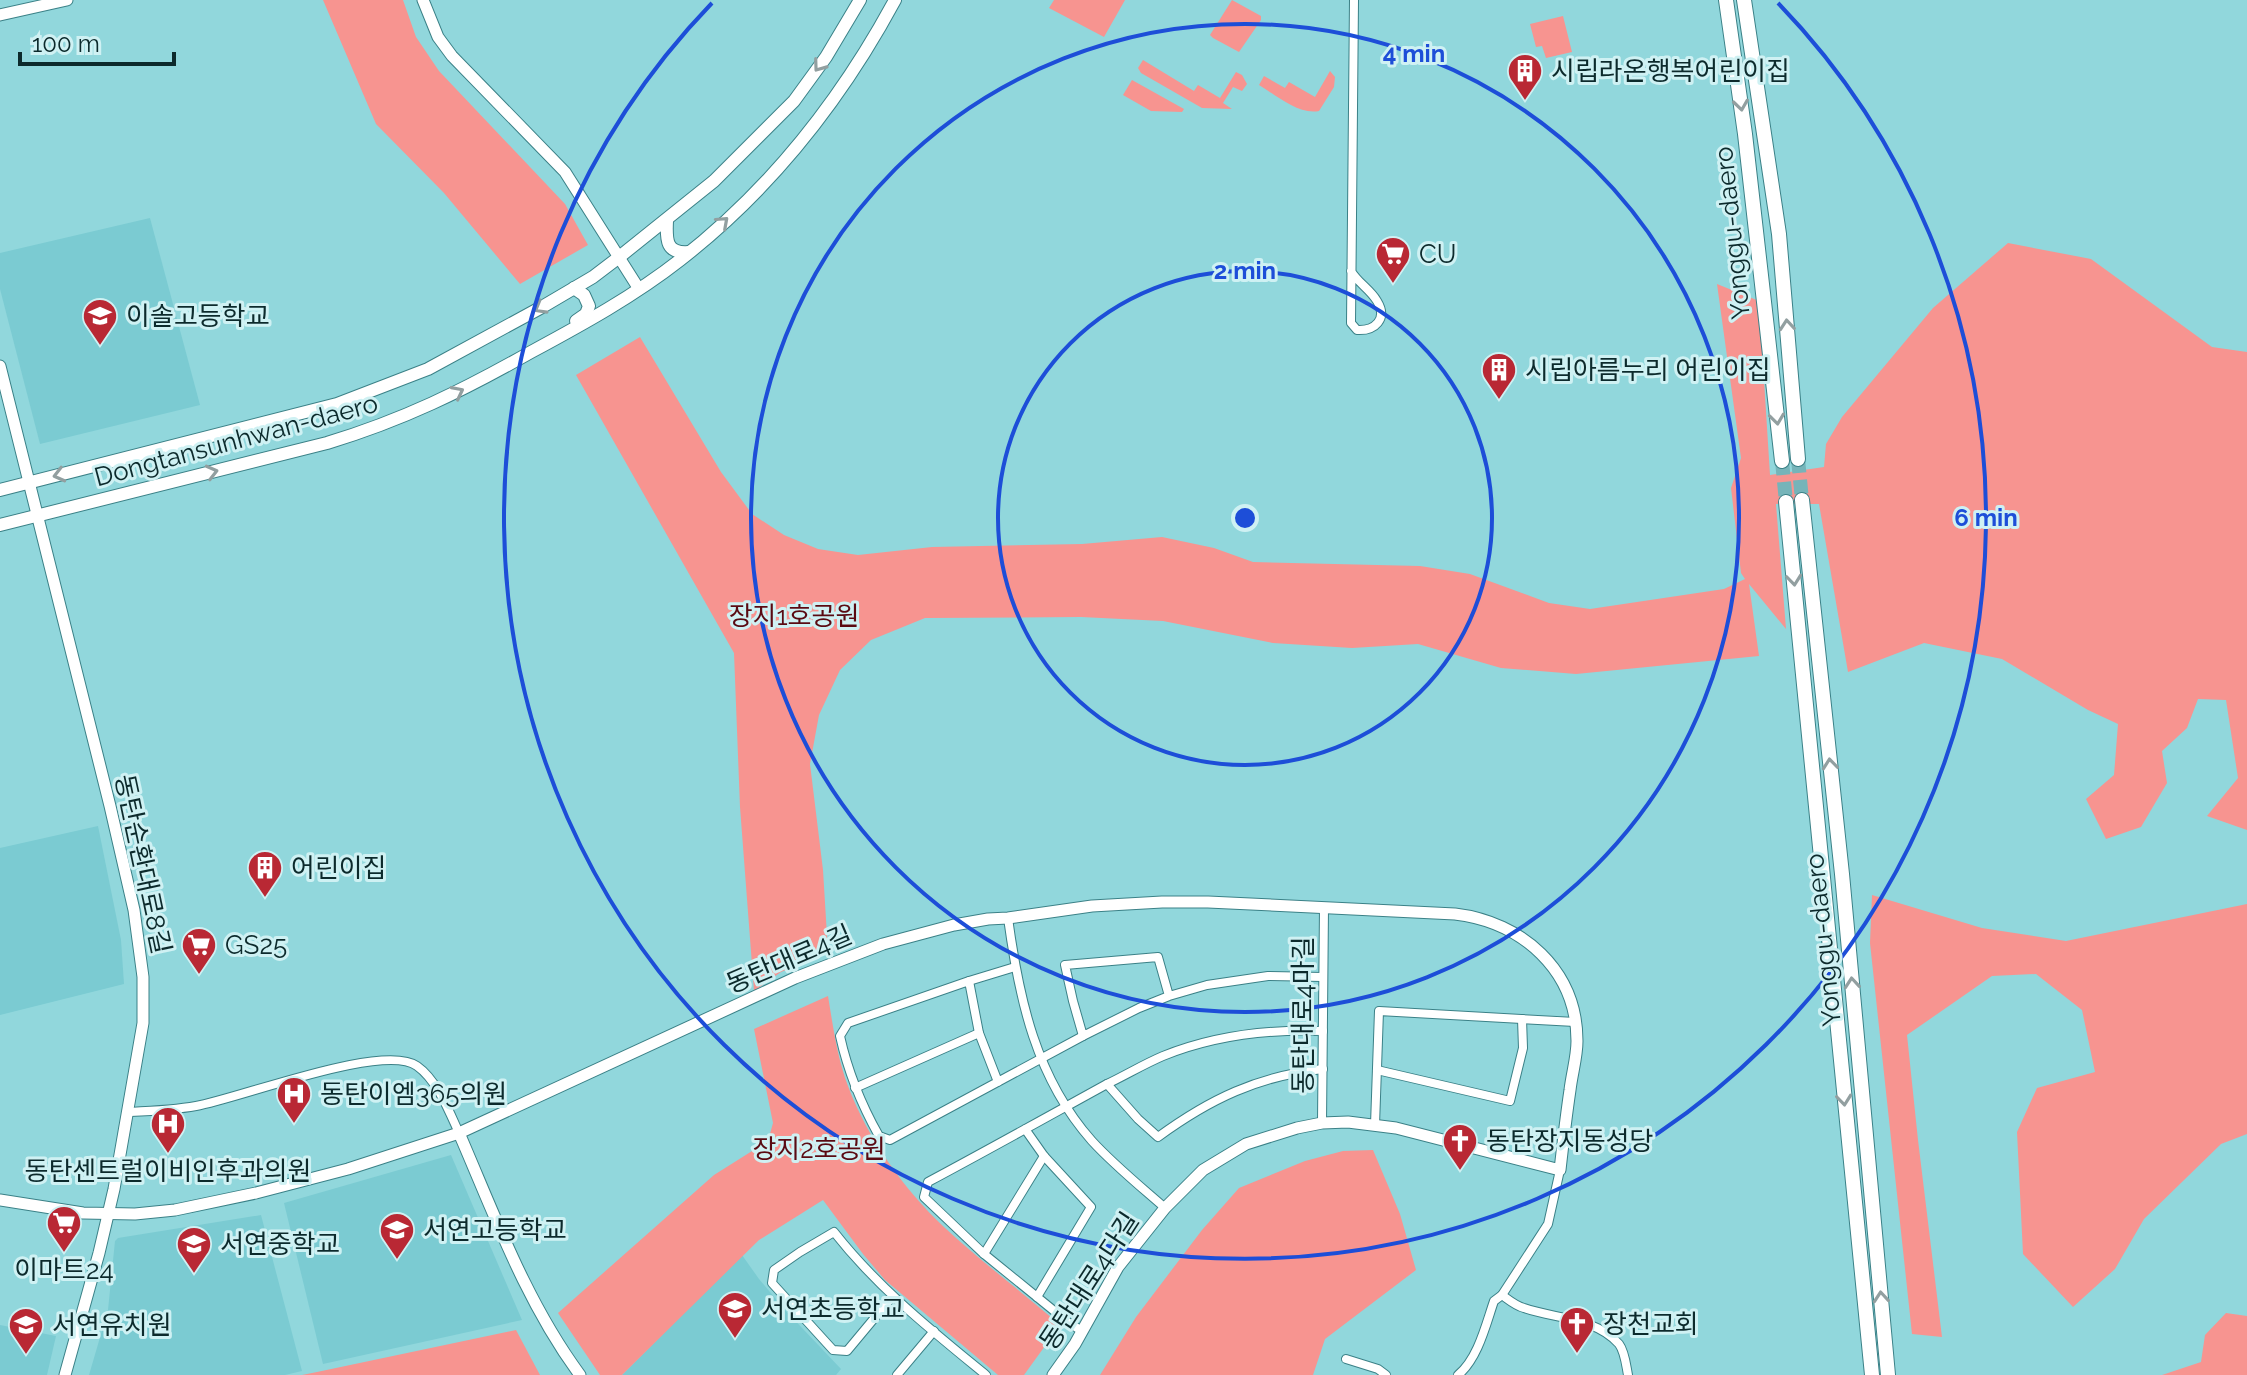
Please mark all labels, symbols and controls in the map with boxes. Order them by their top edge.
scale bar [20,16,174,66]
text: 100 m [32,29,100,58]
text: 4 min [1383,39,1445,68]
building icon: 시립라온행복어린이집 [1506,52,1544,102]
place label: 시립라온행복어린이집 [1551,56,1790,86]
one-way arrow [814,58,829,72]
one-way arrow [1732,98,1749,112]
street label: Yonggu-daero [1708,145,1756,321]
one-way arrow [714,218,729,232]
supermarket icon: CU [1374,235,1412,285]
place label: CU [1419,239,1456,269]
text: 2 min [1214,256,1276,285]
school or university icon: 이솔고등학교 [81,297,119,347]
one-way arrow [534,298,549,314]
place label: 이솔고등학교 [126,301,270,331]
one-way arrow [1779,318,1796,331]
building icon: 시립아름누리 어린이집 [1480,351,1518,401]
place label: 시립아름누리 어린이집 [1525,355,1771,385]
one-way arrow [450,386,464,402]
street label: Dongtansunhwan-daero [91,388,381,492]
one-way arrow [1768,413,1785,426]
one-way arrow [204,465,218,482]
one-way arrow [52,466,66,483]
text: 6 min [1954,503,2018,532]
centre of rings [1231,504,1259,532]
one-way arrow [1785,574,1802,587]
park label: 장지1호공원 [729,601,859,631]
one-way arrow [1821,757,1838,770]
street label: 동탄순환대로8길 [109,771,177,957]
building icon: 어린이집 [246,849,284,899]
street label: Yonggu-daero [1799,852,1847,1028]
place label: 어린이집 [291,853,387,883]
street label: 동탄대로4길 [722,919,856,999]
supermarket icon: GS25 [180,926,218,976]
place label: GS25 [225,930,287,960]
street label: 동탄대로4마길 [1288,936,1318,1094]
one-way arrow [1844,976,1861,989]
hospital icon: 동탄이엠365의원 [275,1075,313,1125]
place label: 동탄이엠365의원 [320,1079,507,1109]
one-way arrow [1835,1094,1852,1107]
hospital icon: 동탄센트럴이비인후과의원 [149,1105,187,1155]
church icon: 동탄장지동성당 [1441,1122,1479,1172]
place label: 동탄장지동성당 [1486,1126,1653,1156]
park label: 장지2호공원 [752,1134,886,1164]
place label: 동탄센트럴이비인후과의원 [24,1156,312,1186]
supermarket icon: 이마트24 [45,1204,83,1254]
street label: 동탄대로4다길 [1033,1207,1145,1355]
school or university icon: 서연고등학교 [378,1211,416,1261]
place label: 서연고등학교 [423,1215,567,1245]
school or university icon: 서연중학교 [175,1225,213,1275]
place label: 서연중학교 [220,1229,340,1259]
place label: 이마트24 [14,1255,114,1285]
school or university icon: 서연초등학교 [716,1290,754,1340]
one-way arrow [1873,1290,1890,1303]
place label: 서연초등학교 [761,1294,905,1324]
church icon: 장천교회 [1558,1305,1596,1355]
school or university icon: 서연유치원 [7,1306,45,1356]
place label: 장천교회 [1603,1309,1699,1339]
place label: 서연유치원 [52,1310,172,1340]

